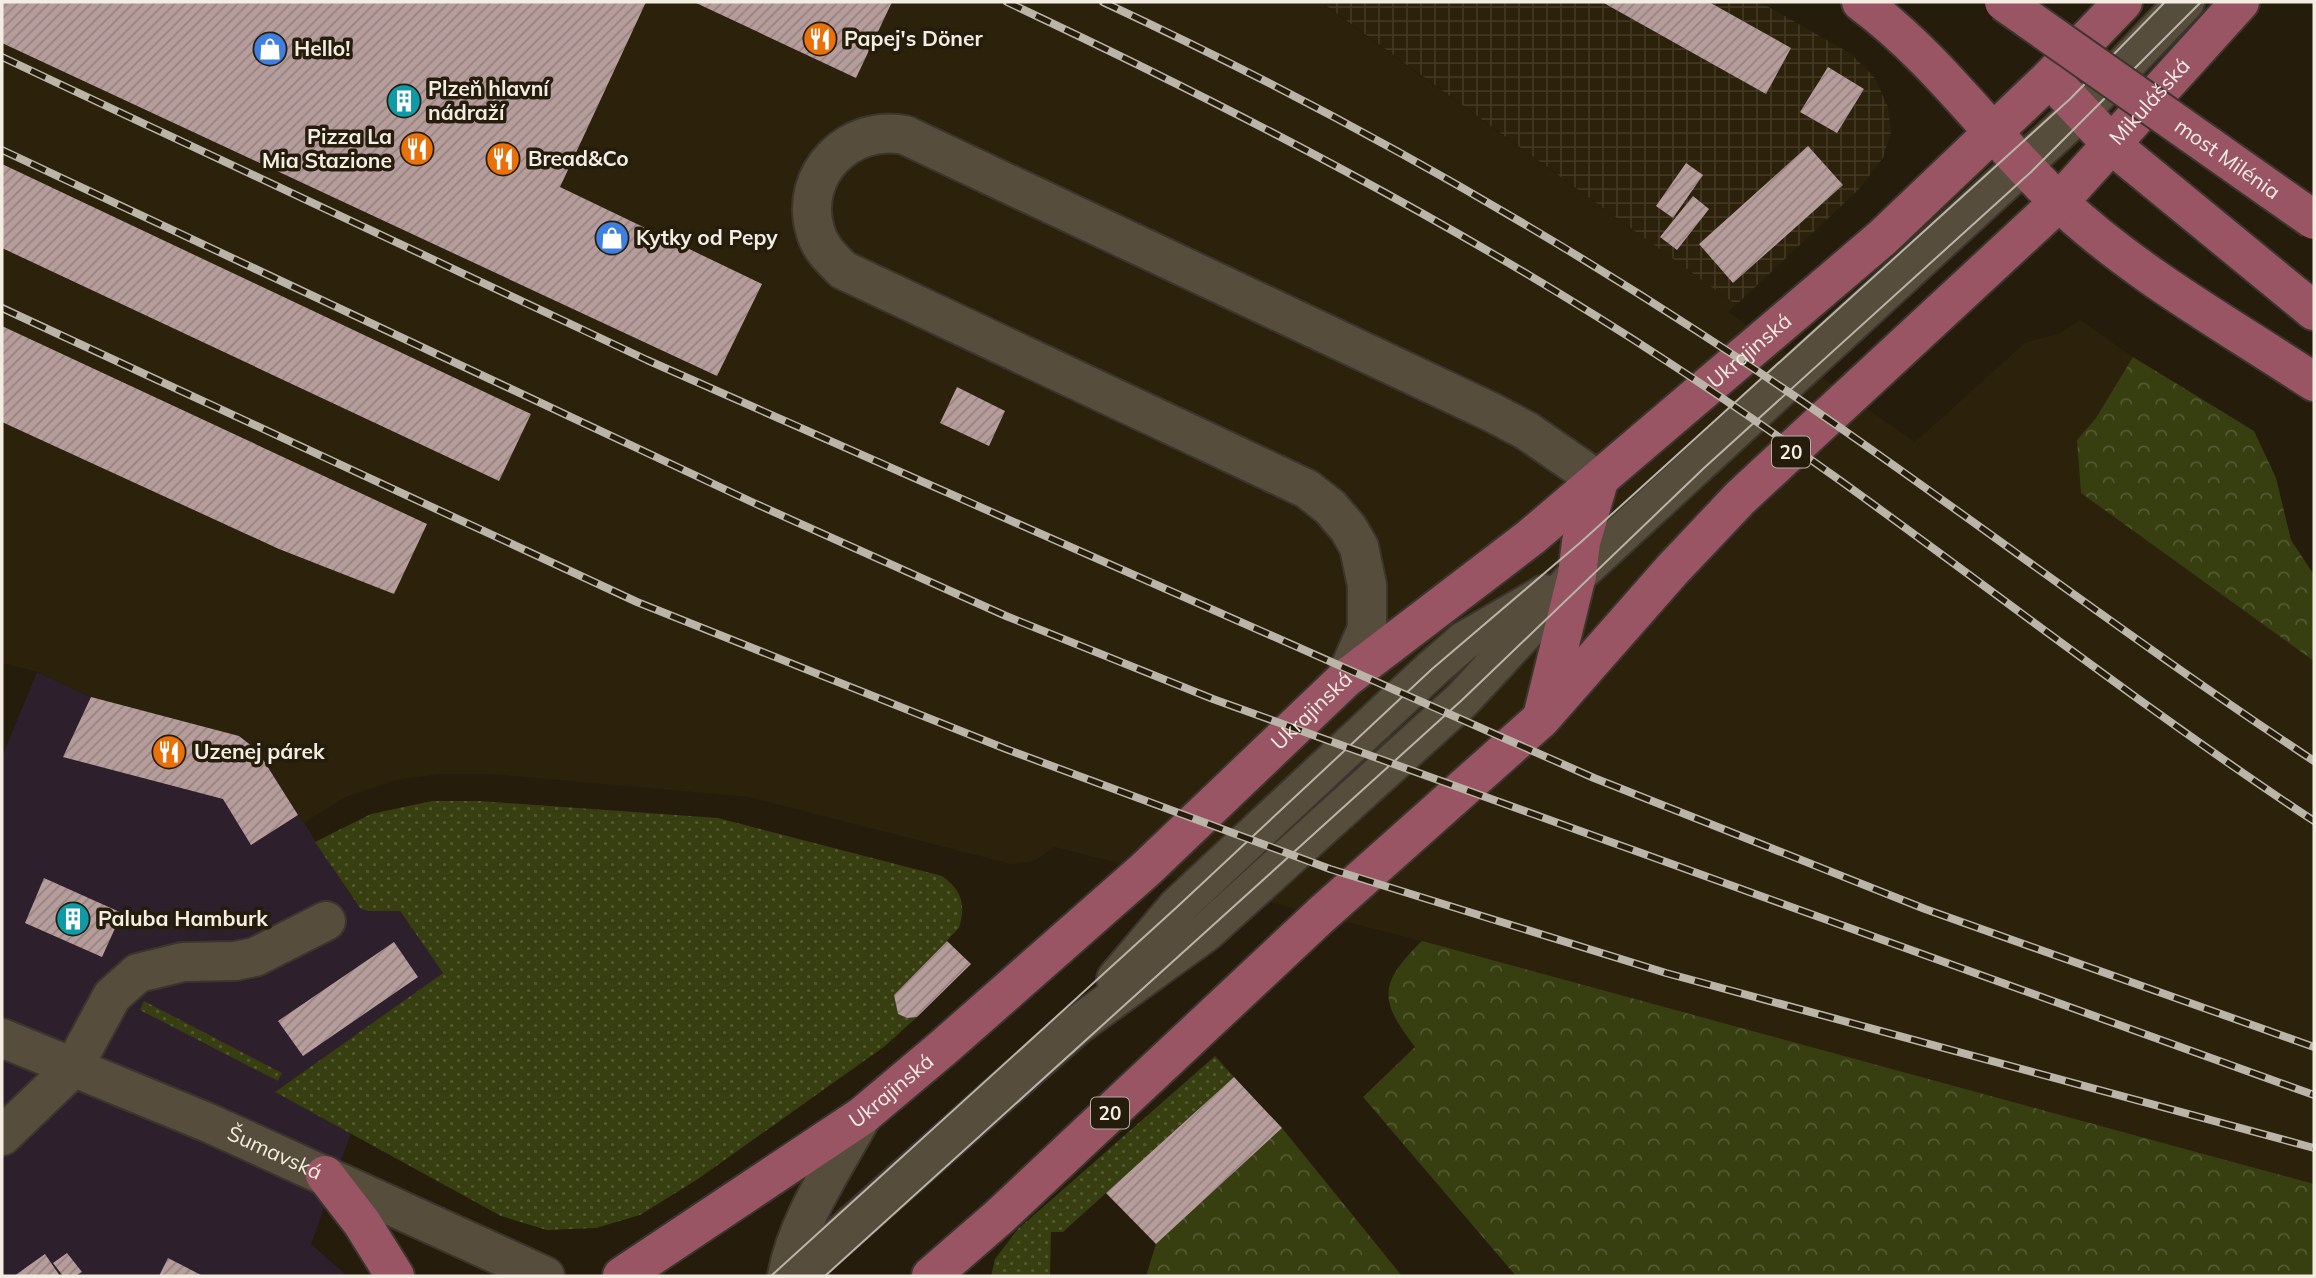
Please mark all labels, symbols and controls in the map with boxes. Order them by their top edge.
restaurant icon: Papej's Döner [801,20,839,58]
place label: Papej's Döner [844,25,984,51]
shop icon: Hello! [251,30,289,68]
place label: Hello! [294,35,350,61]
street label: Mikulášská [2103,52,2195,150]
place label: Plzeň hlavní nádraží [428,75,550,125]
building icon: Plzeň hlavní nádraží [385,82,423,120]
street label: most Milénia [2170,112,2286,204]
place label: Pizza La Mia Stazione [262,123,392,173]
restaurant icon: Pizza La Mia Stazione [398,130,436,168]
restaurant icon: Bread&Co [484,140,522,178]
place label: Bread&Co [528,145,629,171]
shop icon: Kytky od Pepy [593,219,631,257]
place label: Kytky od Pepy [636,224,778,250]
street label: Ukrajinská [1701,307,1796,393]
road number: 20 [1772,436,1810,467]
street label: Ukrajinská [1265,665,1357,755]
restaurant icon: Uzenej párek [150,733,188,771]
place label: Uzenej párek [194,738,325,764]
building icon: Paluba Hamburk [54,900,92,938]
place label: Paluba Hamburk [98,905,268,931]
street label: Ukrajinská [844,1047,938,1133]
road number: 20 [1091,1098,1129,1128]
street label: Šumavská [224,1119,326,1185]

